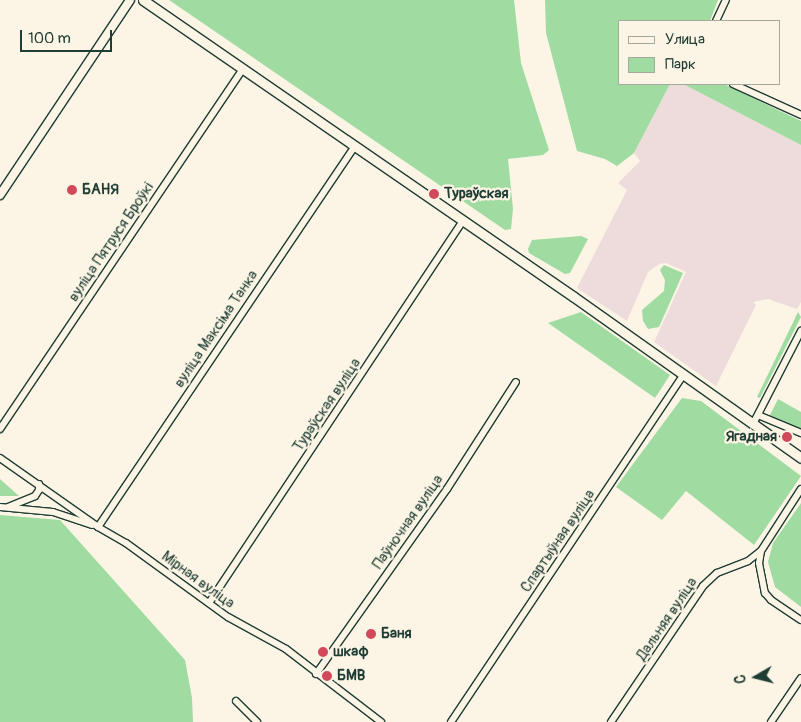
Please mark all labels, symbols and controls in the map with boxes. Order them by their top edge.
scale bar [22,20,115,52]
legend [618,20,781,85]
text: 100 m [28,29,71,48]
text: Улица [665,30,705,49]
text: Парк [665,55,696,74]
street label: вуліца Пятруся Броўкі [64,179,158,305]
place label: БАНЯ [82,181,119,199]
marker: БАНЯ [66,184,78,196]
place label: Тураўская [444,185,509,203]
marker: Тураўская [428,188,440,200]
street label: вуліца Максіма Танка [170,267,262,391]
street label: Тураўская вуліца [289,355,365,455]
place label: Ягадная [726,428,777,446]
marker: Ягадная [781,431,793,443]
street label: Паўночная вуліца [369,471,447,573]
street label: Спартыўная вуліца [517,486,599,596]
street label: Мірная вуліца [158,547,238,613]
street label: Дальняя вуліца [633,574,701,664]
place label: Баня [381,625,412,643]
marker: Баня [365,628,377,640]
place label: шкаф [333,643,369,661]
marker: шкаф [317,646,329,658]
north arrow [731,652,781,702]
place label: БМВ [337,667,365,685]
marker: БМВ [321,670,333,682]
text: С [732,674,750,685]

